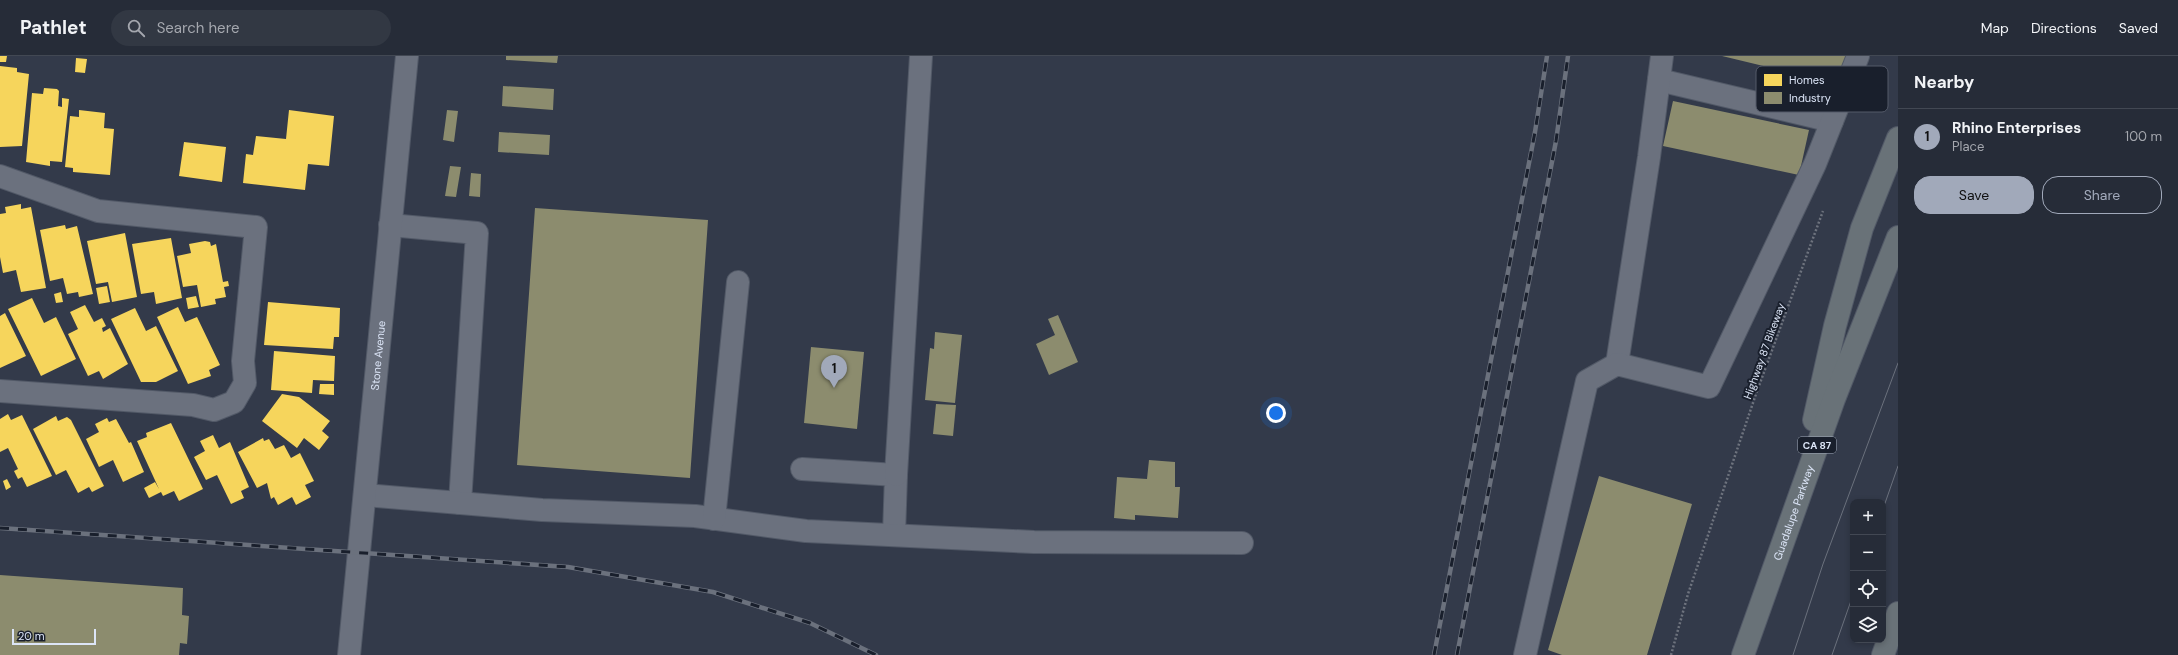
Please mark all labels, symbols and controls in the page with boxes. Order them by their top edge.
search box [111,10,391,46]
text: Pathlet [20,15,87,40]
icon: search [125,17,147,39]
text: Search here [157,18,239,38]
text: Map [1981,19,2009,37]
text: Directions [2031,19,2097,37]
text: Saved [2119,19,2158,37]
legend [1756,66,1888,112]
text: Nearby [1914,71,1974,93]
text: Homes [1789,73,1825,87]
text: Industry [1789,91,1831,105]
text: Rhino Enterprises [1952,118,2081,138]
text: 1 [1925,128,1929,145]
text: 100 m [2125,128,2162,145]
text: Place [1952,138,1984,155]
button: Save [1914,176,2034,214]
button: Share [2042,176,2162,214]
street label: Highway 87 Bikeway [1740,301,1788,401]
street label: Stone Avenue [368,320,388,391]
pin: 1 [821,355,847,388]
your location [1266,403,1286,423]
road number: CA 87 [1798,437,1836,453]
street label: Guadalupe Parkway [1770,463,1817,562]
map controls [1850,499,1886,643]
button: + [1850,499,1886,535]
button: − [1850,535,1886,571]
button: locate [1850,571,1886,607]
button: layers [1850,607,1886,643]
scale bar [12,627,96,646]
text: 20 m [18,629,44,643]

